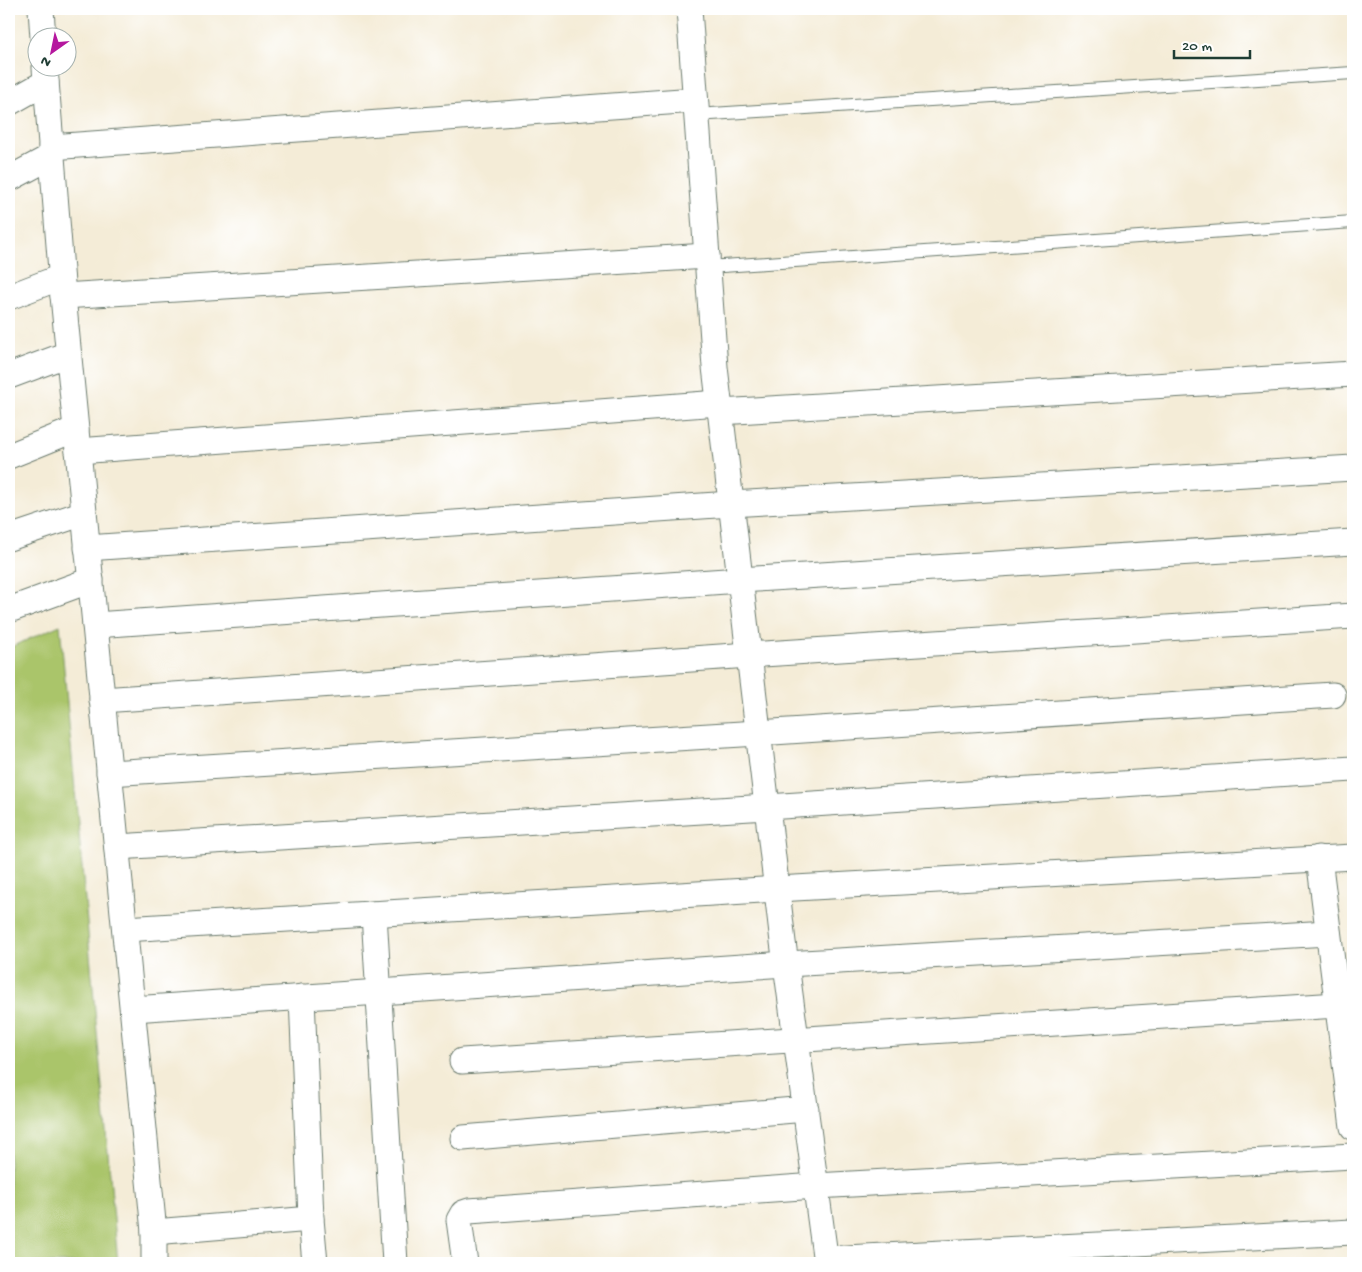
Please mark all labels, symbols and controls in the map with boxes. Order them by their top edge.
north arrow [28,28,78,78]
scale bar [1174,28,1251,60]
text: 20 m [1182,38,1212,56]
text: N [38,51,55,70]

